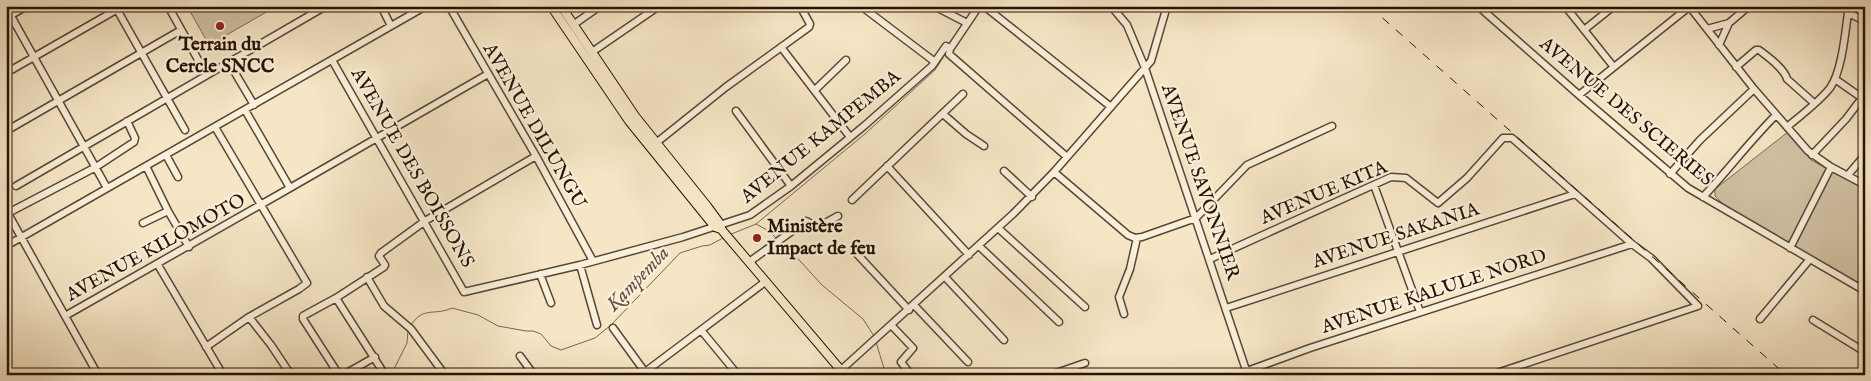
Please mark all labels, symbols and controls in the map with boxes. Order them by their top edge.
marker: Terrain du Cercle SNCC [214,20,226,32]
street label: AVENUE DES SCIERIES [1533,32,1718,192]
place label: Terrain du Cercle SNCC [166,33,275,79]
street label: AVENUE DILUNGU [476,38,592,214]
street label: AVENUE DES BOISSONS [344,63,479,272]
street label: AVENUE KAMPEMBA [735,64,907,210]
street label: AVENUE SAVONNIER [1155,80,1245,284]
street label: AVENUE KITA [1256,155,1392,231]
street label: AVENUE KILOMOTO [61,189,250,308]
street label: AVENUE SAKANIA [1309,197,1484,275]
place label: Ministère Impact de feu [767,215,876,261]
marker: Ministère Impact de feu [751,232,763,244]
water label: Kampemba [600,241,675,317]
street label: AVENUE KALULE NORD [1317,244,1550,340]

